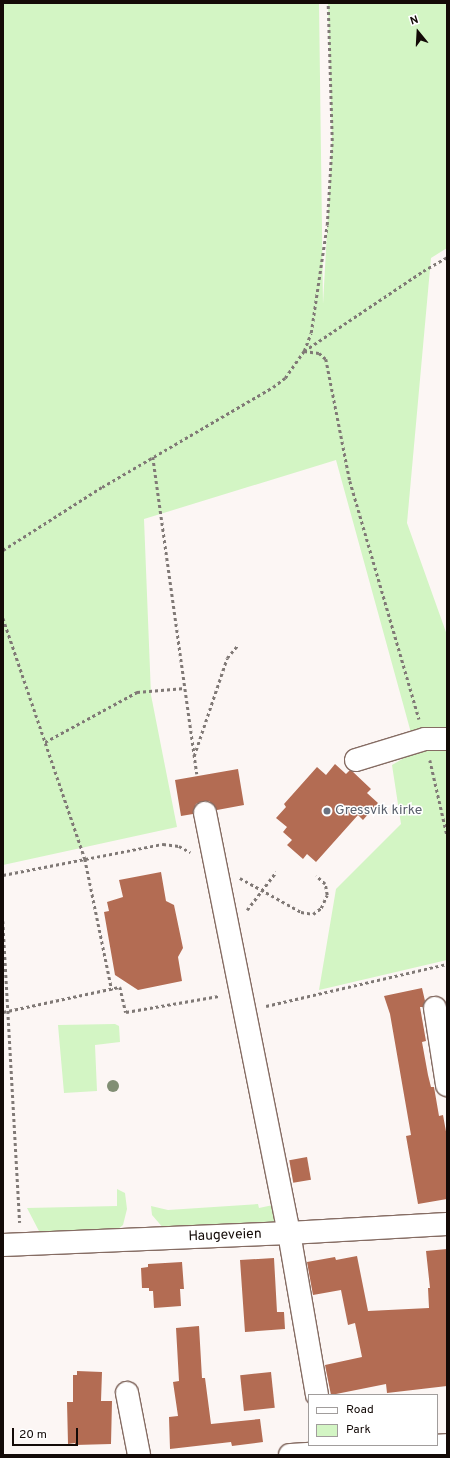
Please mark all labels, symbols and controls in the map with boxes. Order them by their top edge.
north arrow [398,12,438,52]
text: N [408,13,420,28]
place label: Gressvik kirke [335,803,422,819]
marker: Gressvik kirke [322,806,332,816]
street label: Haugeveien [188,1226,262,1246]
legend [308,1394,438,1446]
text: Road [346,1402,374,1418]
scale bar [14,1420,80,1446]
text: Park [346,1422,371,1438]
text: 20 m [19,1427,47,1443]

